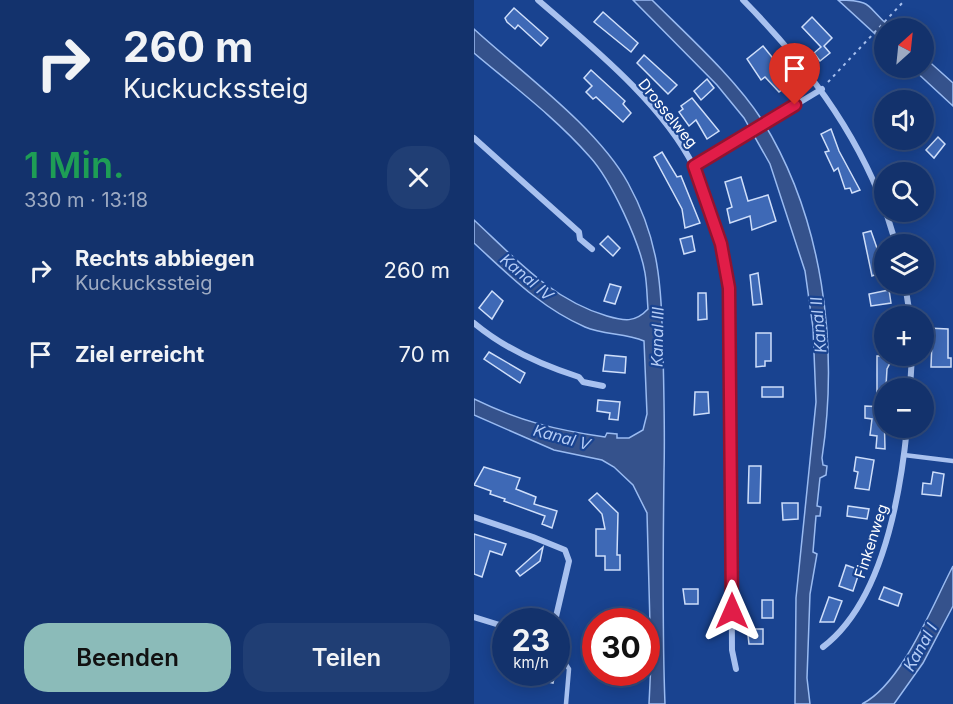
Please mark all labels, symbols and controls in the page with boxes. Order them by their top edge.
north arrow [874,18,934,78]
map controls [874,18,934,438]
text: 260 m [123,21,253,72]
icon: right [24,24,102,102]
pin [769,43,820,105]
icon: arrive [778,52,811,85]
text: Kuckuckssteig [123,72,309,105]
street label: Drosselweg [634,75,702,151]
button: sound [874,90,934,150]
text: 1 Min. [24,143,124,187]
button: close [387,146,450,209]
button: search [874,162,934,222]
text: 330 m · 13:18 [24,188,148,212]
button: layers [874,234,934,294]
text: Rechts abbiegen [75,245,255,271]
water label: Kanal IV [496,249,558,306]
icon: right [24,254,57,287]
text: 260 m [384,257,450,283]
text: Kuckuckssteig [75,271,212,295]
water label: Kanal II [806,295,830,354]
water label: Kanal III [646,306,668,367]
button: + [874,306,934,366]
icon: arrive [24,338,57,371]
text: Ziel erreicht [75,341,204,367]
text: 70 m [399,341,450,367]
button: − [874,378,934,438]
water label: Kanal V [531,420,594,454]
street label: Finkenweg [850,502,892,580]
position arrow [700,579,764,643]
speed limit sign: 30 [582,608,660,686]
water label: Kanal I [899,619,942,675]
text: 23 [512,622,550,658]
button: Beenden [24,623,231,692]
button: Teilen [243,623,450,692]
text: km/h [513,653,549,672]

